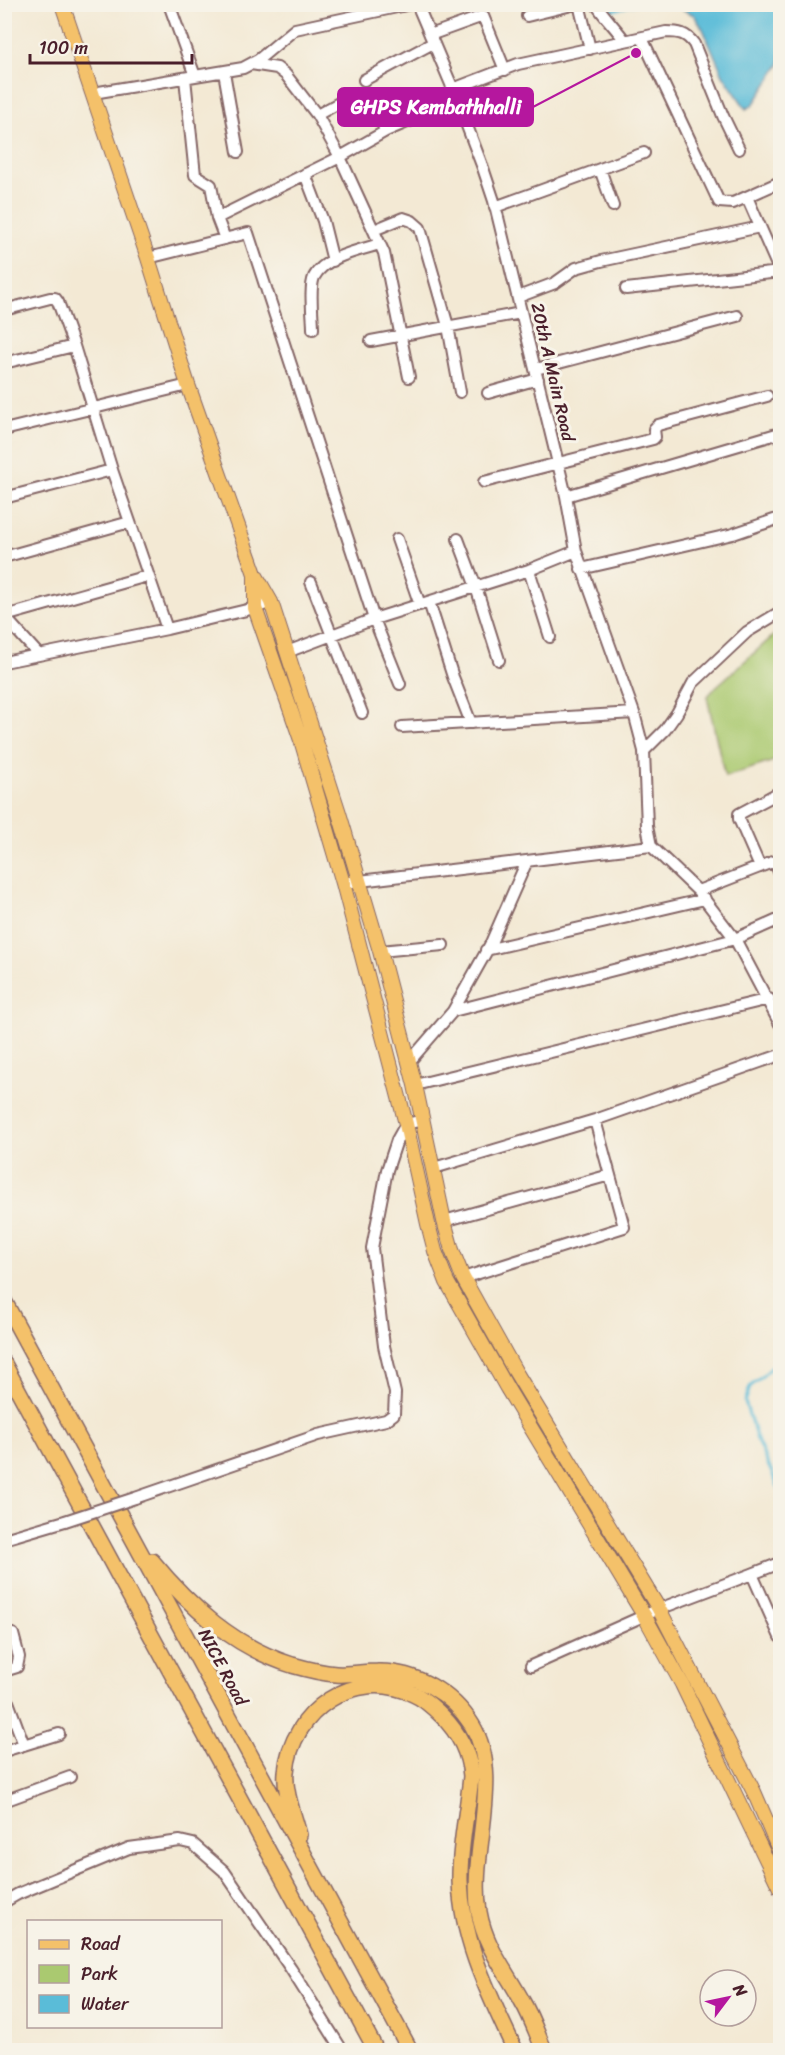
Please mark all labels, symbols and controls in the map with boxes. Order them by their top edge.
scale bar [30,27,192,65]
text: 100 m [39,32,88,64]
callout: GHPS Kembathhalli [338,88,533,126]
text: GHPS Kembathhalli [350,90,523,125]
street label: 20th A Main Road [521,299,585,446]
street label: NICE Road [189,1622,258,1713]
legend [27,1920,222,2028]
text: Road [81,1928,121,1960]
text: Park [81,1958,118,1990]
north arrow [698,1968,758,2028]
text: N [725,1977,756,2003]
text: Water [81,1988,130,2020]

